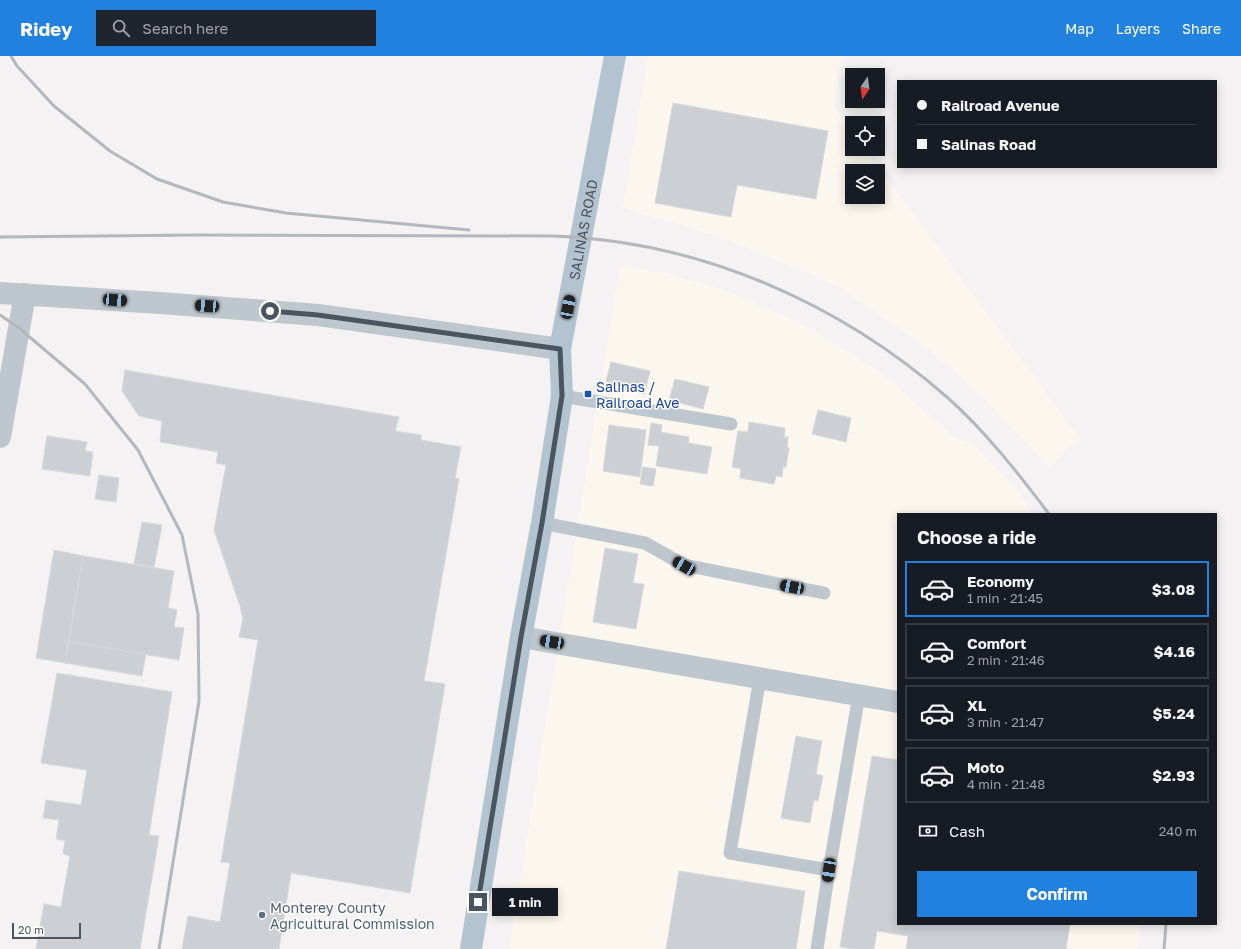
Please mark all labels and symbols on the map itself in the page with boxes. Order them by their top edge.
north arrow [845,68,885,108]
street label: SALINAS ROAD [565,178,600,281]
car [103,293,127,307]
car [560,294,576,320]
car [195,299,219,313]
route start [261,302,279,320]
place label: Salinas / Railroad Ave [596,378,679,411]
marker: Salinas / Railroad Ave [583,389,593,399]
car [671,555,697,577]
car [779,579,805,595]
car [539,634,565,650]
car [821,857,837,883]
callout: 1 min [492,888,558,916]
route end [469,893,487,911]
place label: Monterey County Agricultural Commission [270,899,435,932]
marker: Monterey County Agricultural Commission [257,910,267,920]
scale bar [12,921,81,940]

